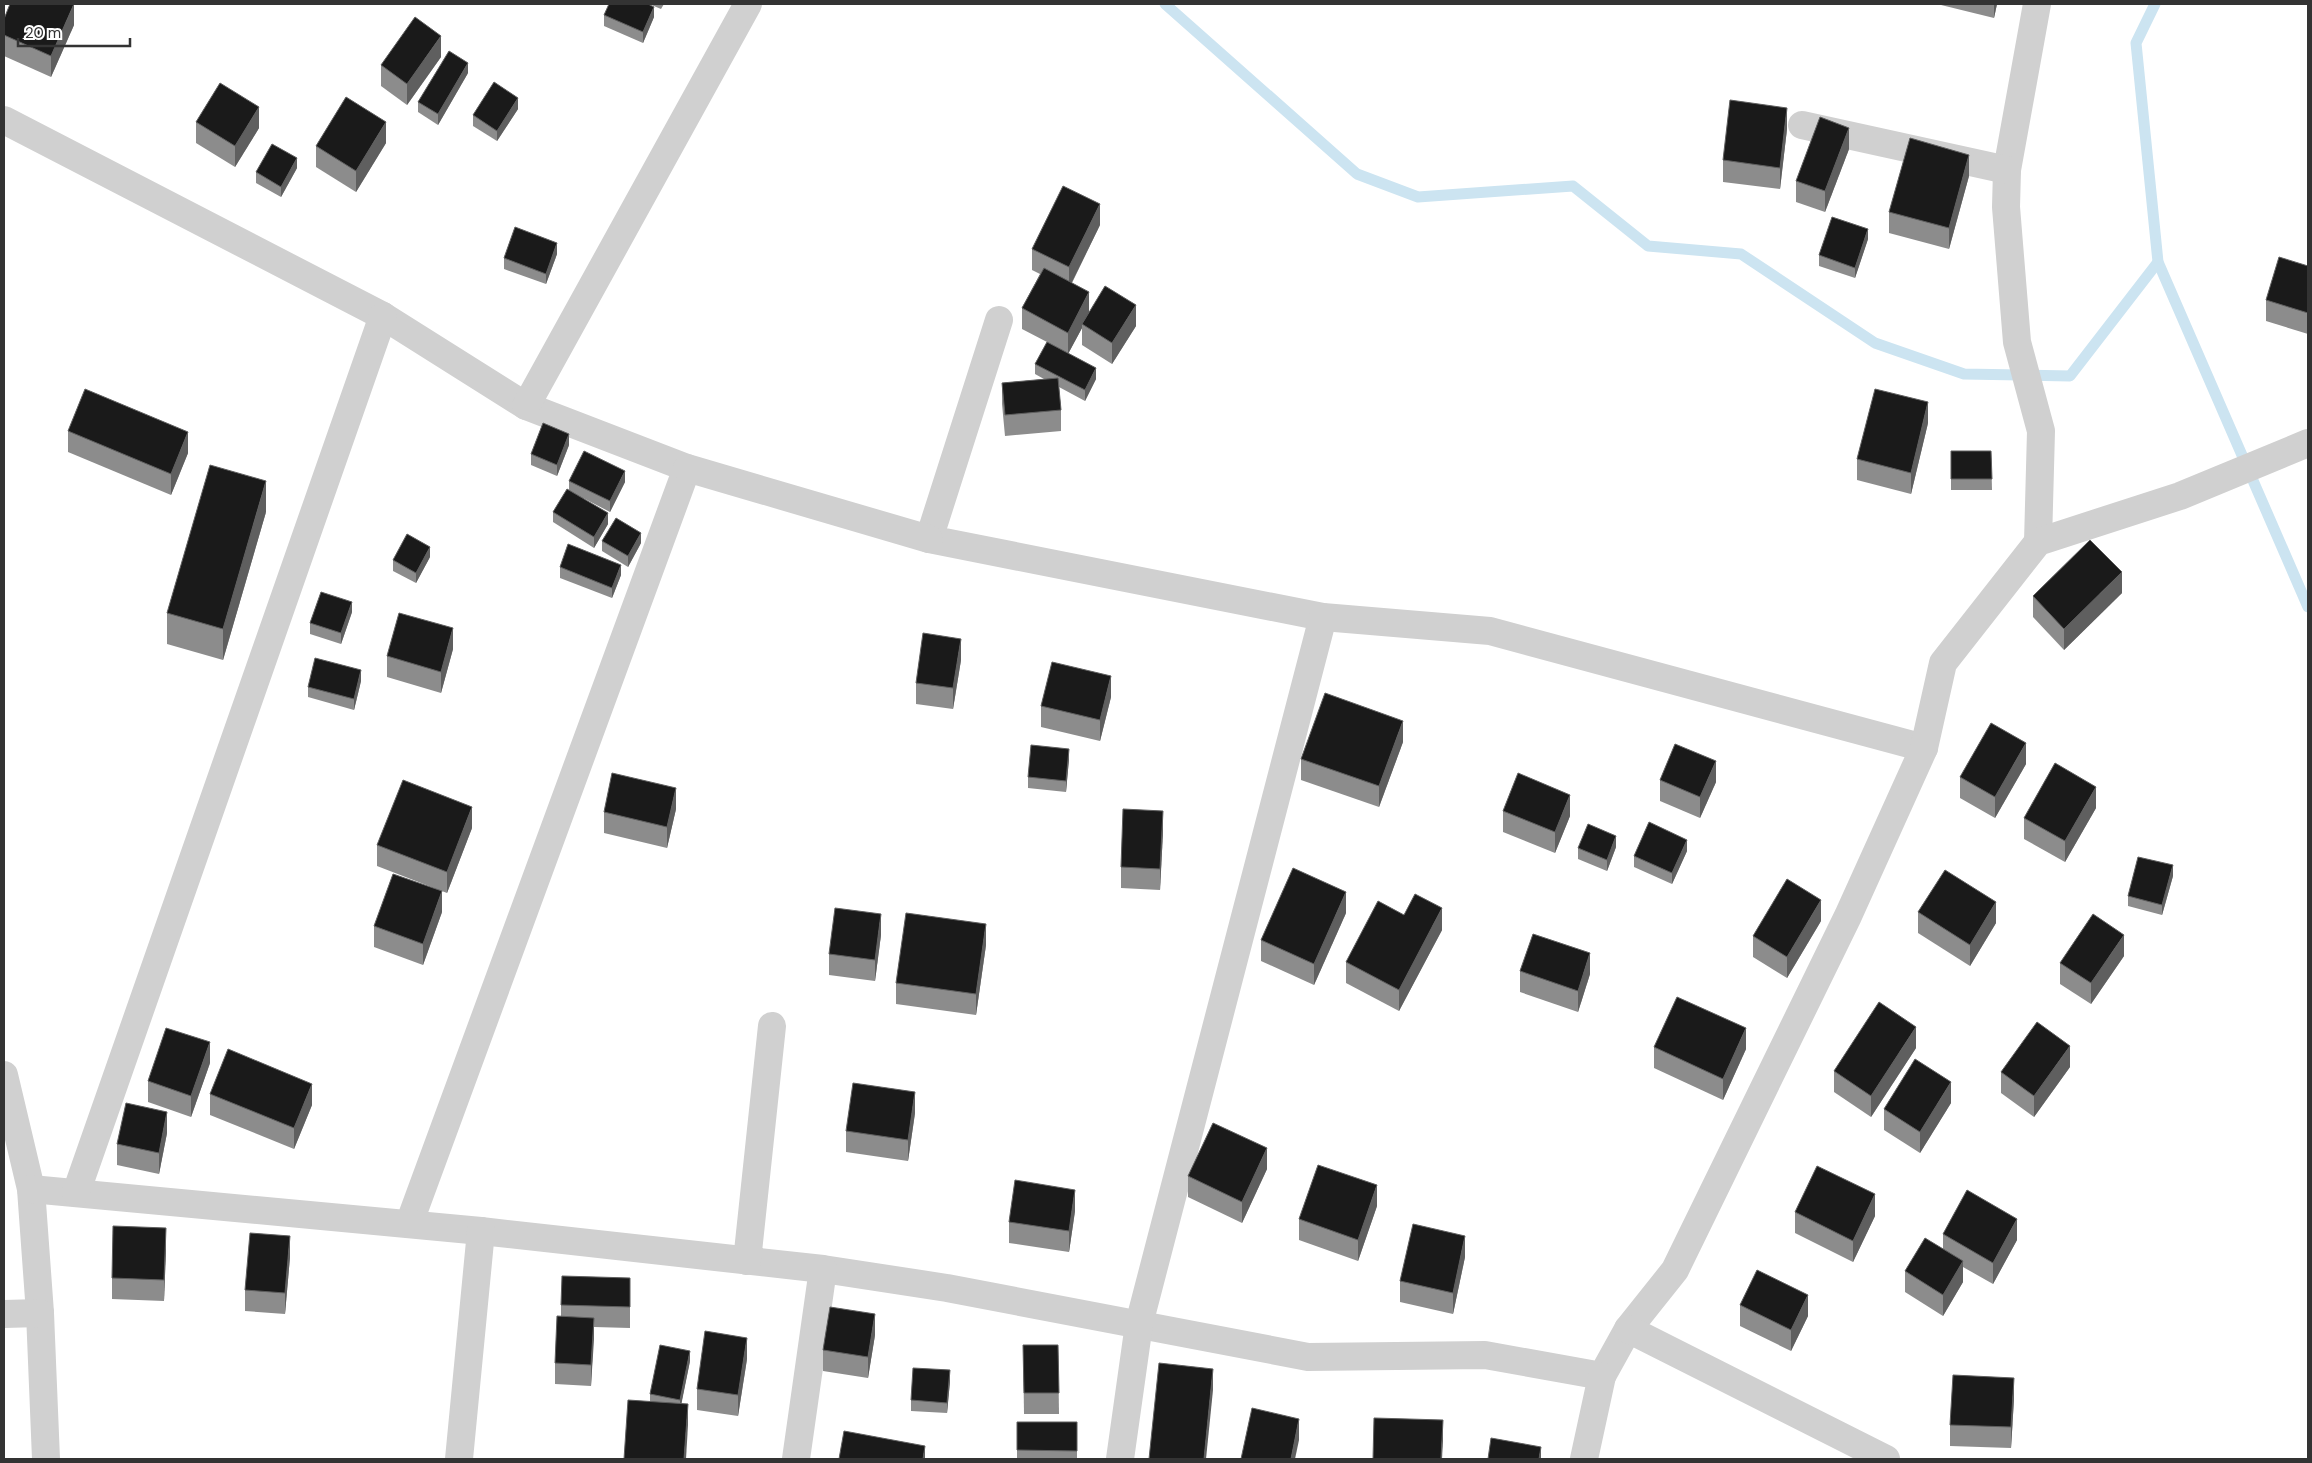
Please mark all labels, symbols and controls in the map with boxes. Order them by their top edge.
scale bar [18,15,130,47]
text: 20 m [25,23,61,43]

